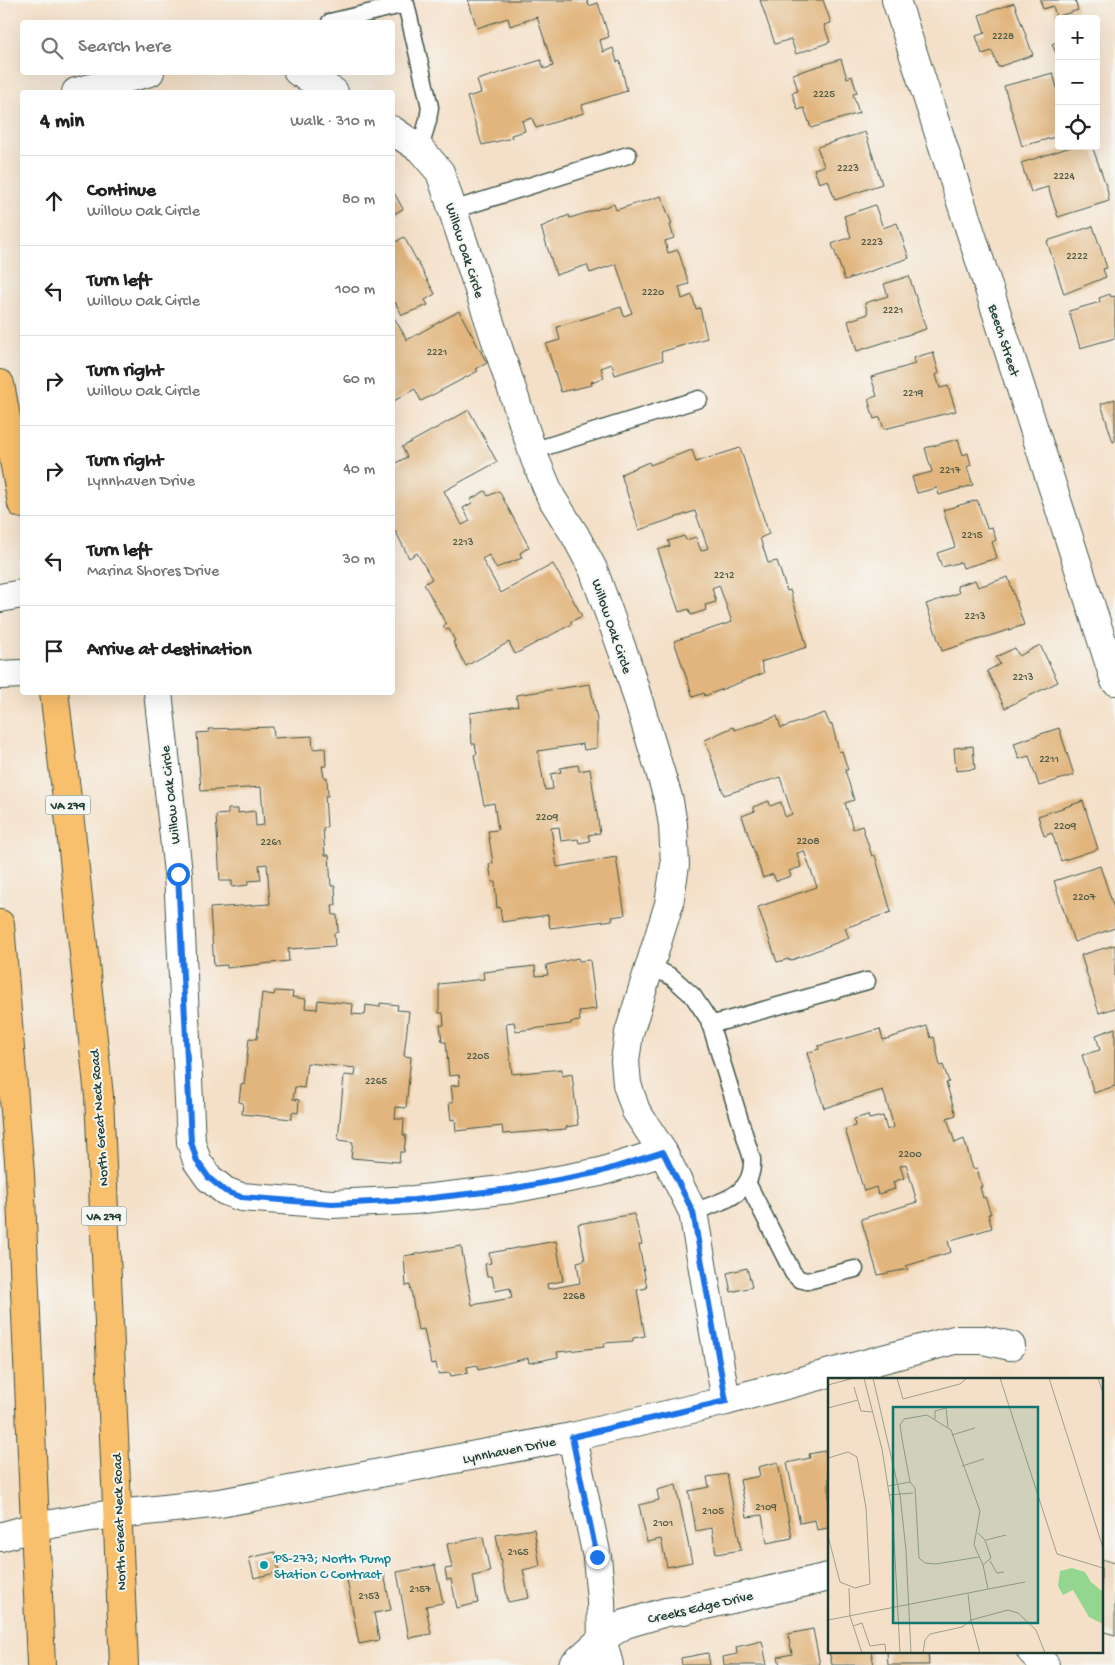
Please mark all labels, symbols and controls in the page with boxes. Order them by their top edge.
map controls [1055,15,1100,150]
button: + [1055,15,1100,60]
search box [20,20,395,75]
house number: 2228 [992,31,1014,43]
icon: search [38,34,66,62]
text: Search here [78,36,172,59]
button: − [1055,60,1100,105]
house number: 2225 [813,89,835,101]
button: locate [1055,105,1100,150]
text: 4 min [40,110,84,135]
text: Walk · 310 m [290,113,375,132]
house number: 2223 [837,163,859,175]
house number: 2224 [1053,171,1075,183]
text: Continue [87,180,156,203]
icon: ahead [40,187,68,215]
text: 80 m [342,191,375,210]
street label: Willow Oak Circle [440,201,487,301]
text: Willow Oak Circle [87,203,200,222]
house number: 2223 [861,237,883,249]
house number: 2222 [1066,251,1088,263]
text: Turn left [87,270,151,293]
icon: left [40,277,68,305]
text: 100 m [335,281,375,300]
house number: 2220 [642,287,664,299]
text: Willow Oak Circle [87,293,200,312]
street label: Beech Street [983,302,1023,380]
house number: 2221 [883,305,903,317]
house number: 2221 [427,347,447,359]
text: Turn right [87,360,163,383]
icon: right [40,367,68,395]
text: 60 m [343,371,375,390]
text: Willow Oak Circle [87,383,200,402]
house number: 2219 [903,388,924,400]
text: Turn right [87,450,163,473]
icon: right [40,457,68,485]
text: 40 m [343,461,375,480]
house number: 2217 [940,465,961,477]
text: Lynnhaven Drive [87,473,195,492]
house number: 2215 [961,530,983,542]
house number: 2213 [453,537,474,549]
text: Turn left [87,540,151,563]
icon: left [40,547,68,575]
text: 30 m [342,551,375,570]
text: Marina Shores Drive [87,563,219,582]
house number: 2212 [714,570,735,582]
street label: Willow Oak Circle [586,577,635,677]
house number: 2213 [965,611,986,623]
icon: arrive [40,637,68,665]
text: Arrive at destination [87,639,251,662]
house number: 2213 [1013,672,1034,684]
street label: Willow Oak Circle [158,744,185,845]
house number: 2211 [1039,754,1059,766]
road number: VA 279 [46,796,90,814]
house number: 2209 [536,812,559,824]
house number: 2209 [1054,821,1077,833]
house number: 2208 [796,836,820,848]
house number: 2261 [261,837,281,849]
route start [167,863,190,886]
house number: 2207 [1073,892,1096,904]
street label: North Great Neck Road [87,1047,114,1187]
house number: 2205 [467,1051,490,1063]
house number: 2265 [365,1076,387,1088]
house number: 2200 [898,1149,922,1161]
road number: VA 279 [82,1206,126,1226]
house number: 2268 [563,1291,585,1303]
inset map [828,1378,1102,1652]
street label: Lynnhaven Drive [461,1434,558,1469]
street label: North Great Neck Road [110,1451,131,1591]
house number: 2109 [755,1502,777,1514]
house number: 2105 [702,1506,724,1518]
house number: 2101 [653,1518,673,1530]
route end [586,1546,609,1569]
house number: 2165 [507,1547,529,1559]
place label: PS-273; North Pump Station C Contract [273,1551,391,1584]
marker: PS-273; North Pump Station C Contract [258,1559,270,1571]
house number: 2157 [409,1584,431,1596]
street label: Creeks Edge Drive [646,1588,756,1629]
house number: 2153 [358,1591,380,1603]

